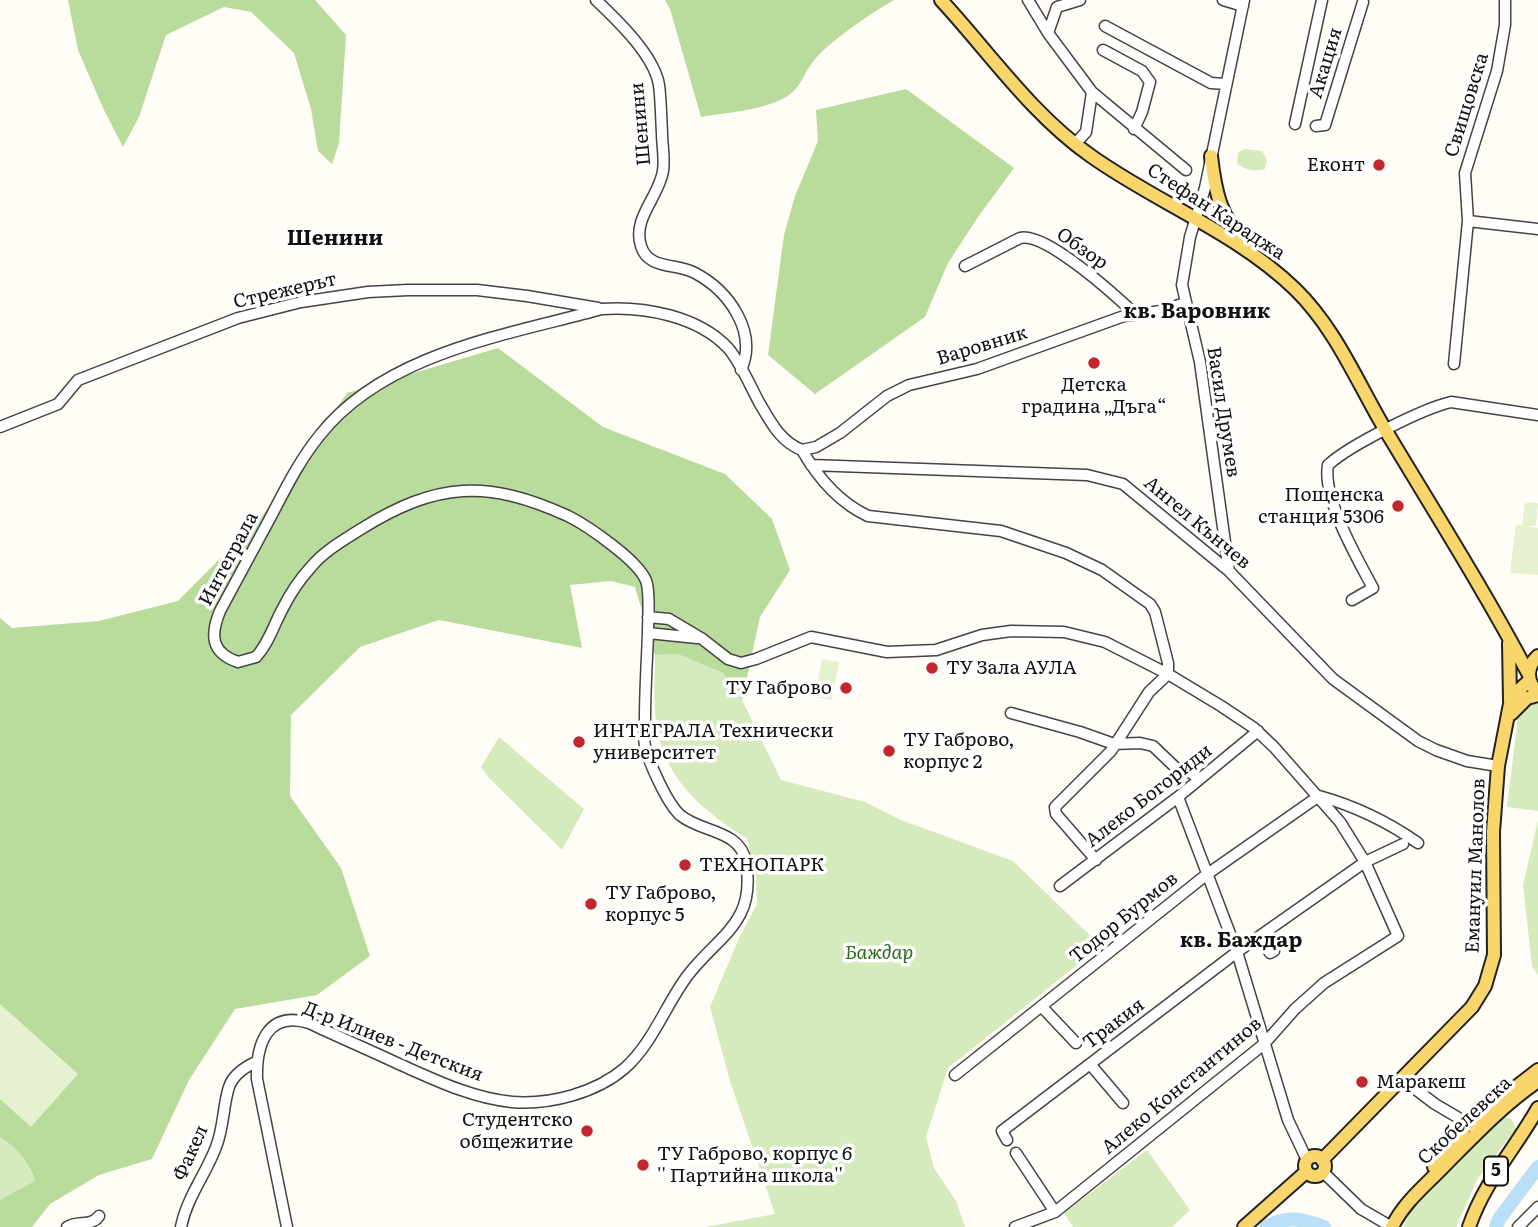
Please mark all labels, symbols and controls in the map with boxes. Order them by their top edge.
street label: Акация [1304,25,1348,101]
street label: Свищовска [1440,50,1494,160]
street label: Шенини [626,81,656,167]
place label: Еконт [1307,154,1365,176]
marker: Еконт [1371,157,1387,173]
street label: Стефан Караджа [1143,159,1289,265]
street label: Обзор [1052,223,1112,275]
district label: Шенини [287,226,383,252]
street label: Стрежерът [231,268,339,314]
district label: кв. Варовник [1124,299,1270,325]
street label: Варовник [934,321,1030,371]
street label: Васил Друмев [1201,345,1245,479]
marker: Детска градина „Дъга“ [1086,355,1102,371]
place label: Детска градина „Дъга“ [1021,374,1167,418]
street label: Ангел Кънчев [1139,472,1255,574]
place label: Пощенска станция 5306 [1258,484,1384,528]
marker: Пощенска станция 5306 [1390,498,1406,514]
street label: Интеграла [195,508,263,610]
place label: ТУ Зала АУЛА [946,657,1077,679]
marker: ТУ Зала АУЛА [924,660,940,676]
place label: ТУ Габрово [726,677,832,699]
marker: ТУ Габрово [838,680,854,696]
place label: ИНТЕГРАЛА Технически университет [593,720,834,764]
place label: ТУ Габрово, корпус 2 [903,729,1015,773]
marker: ИНТЕГРАЛА Технически университет [571,734,587,750]
street label: Алеко Богориди [1081,739,1217,853]
marker: ТУ Габрово, корпус 2 [881,743,897,759]
street label: Емануил Манолов [1462,778,1490,954]
place label: ТЕХНОПАРК [699,854,824,876]
marker: ТЕХНОПАРК [677,857,693,873]
street label: Тодор Бурмов [1065,867,1183,969]
place label: ТУ Габрово, корпус 5 [605,882,717,926]
marker: ТУ Габрово, корпус 5 [583,896,599,912]
district label: кв. Баждар [1180,928,1302,954]
park label: Баждар [845,942,913,964]
street label: Тракия [1079,994,1149,1054]
street label: Д-р Илиев - Детския [300,997,486,1087]
street label: Алеко Константинов [1097,1012,1267,1160]
place label: Маракеш [1376,1071,1466,1093]
street label: Скобелевска [1414,1072,1516,1170]
marker: Маракеш [1354,1074,1370,1090]
place label: Студентско общежитие [460,1109,573,1153]
street label: Факел [169,1122,213,1184]
marker: Студентско общежитие [579,1123,595,1139]
place label: ТУ Габрово, корпус 6 '' Партийна школа'' [657,1143,852,1187]
road number: 5 [1484,1156,1508,1186]
marker: ТУ Габрово, корпус 6 '' Партийна школа'' [635,1157,651,1173]

